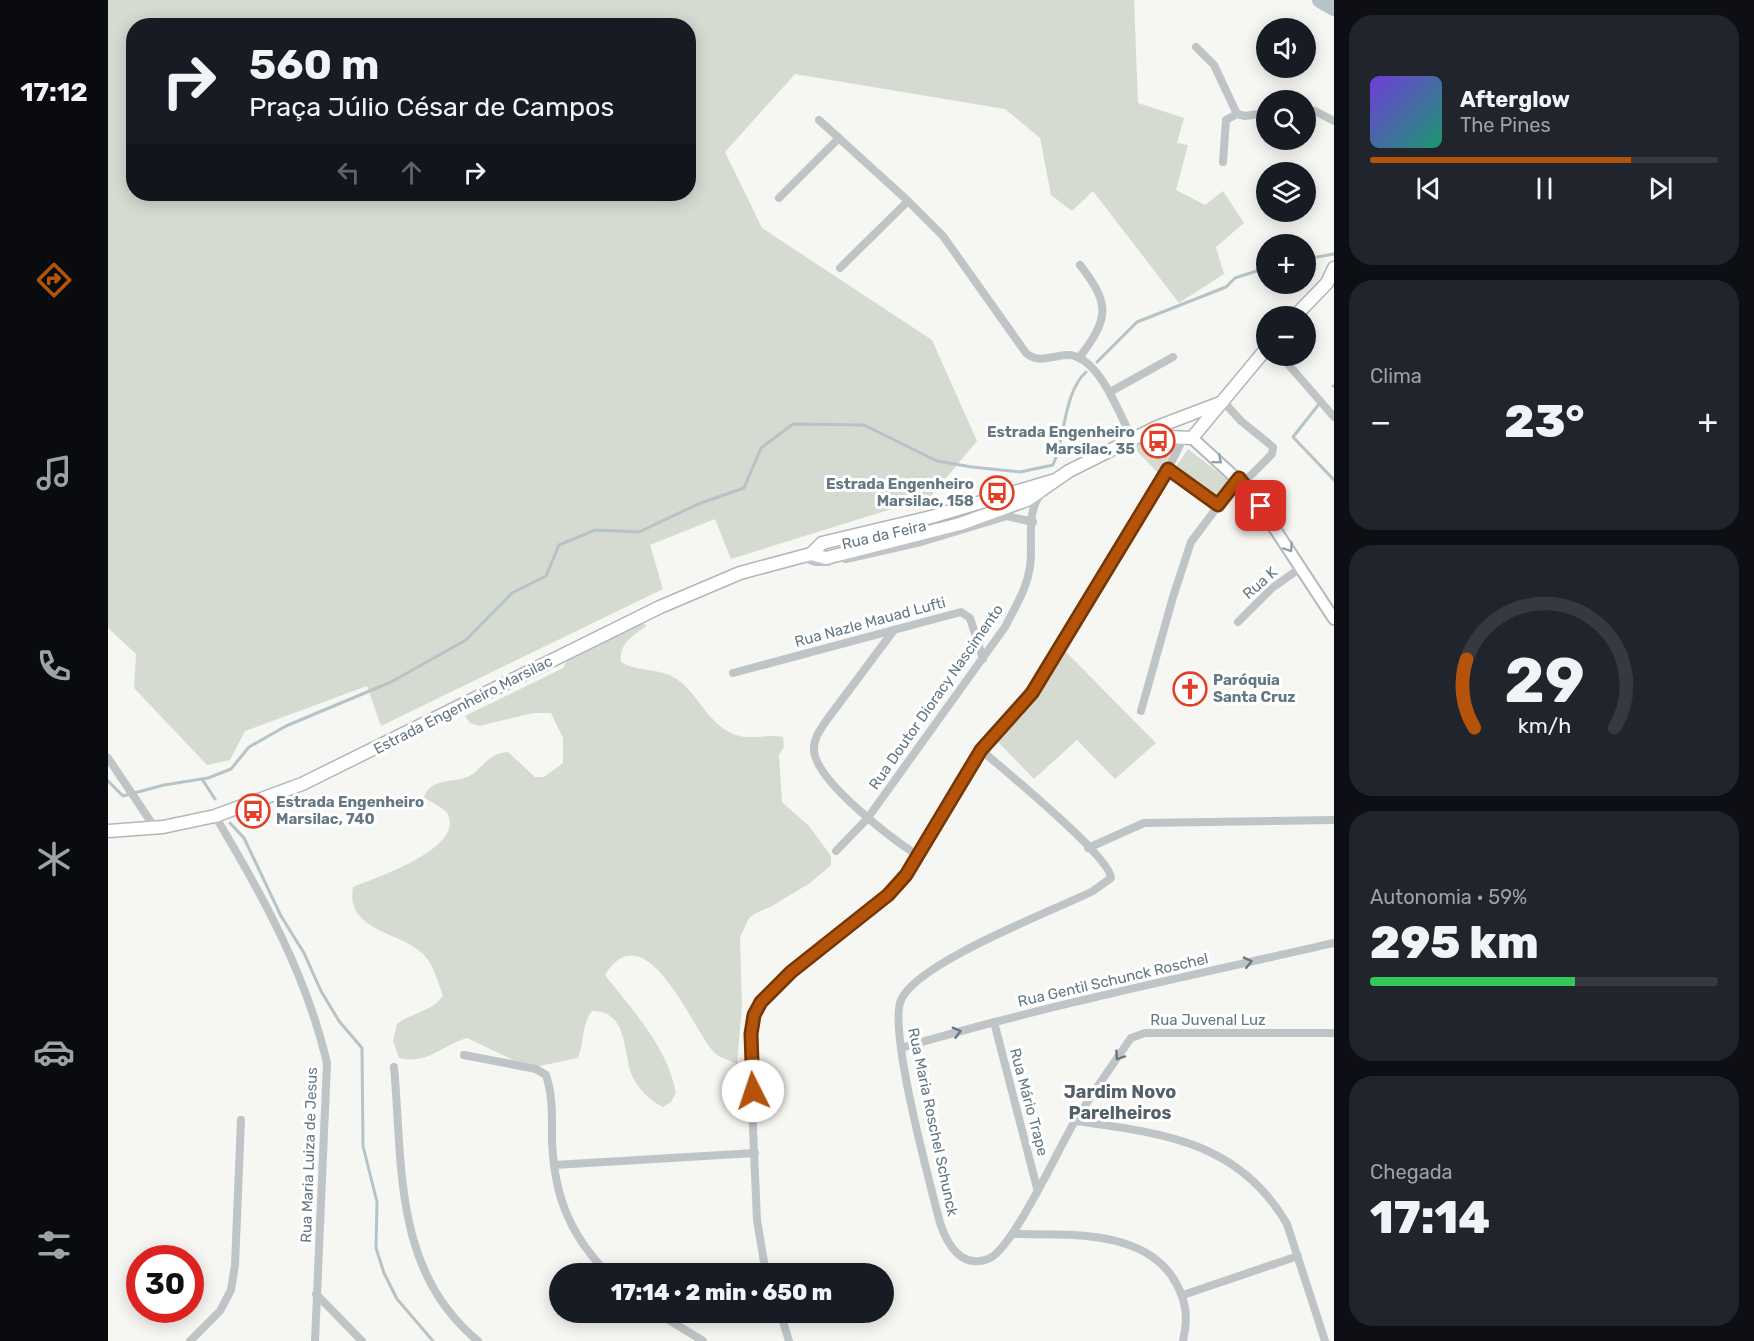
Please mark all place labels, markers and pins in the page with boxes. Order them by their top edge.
place label: Estrada Engenheiro Marsilac, 35 [987,423,1135,458]
bus stop icon: Estrada Engenheiro Marsilac, 35 [1140,423,1176,459]
place label: Estrada Engenheiro Marsilac, 158 [826,475,974,510]
bus stop icon: Estrada Engenheiro Marsilac, 158 [979,475,1015,511]
pin [1235,480,1286,531]
church icon: Paróquia Santa Cruz [1172,671,1208,707]
place label: Paróquia Santa Cruz [1213,671,1296,706]
bus stop icon: Estrada Engenheiro Marsilac, 740 [235,793,271,829]
place label: Estrada Engenheiro Marsilac, 740 [276,793,424,828]

